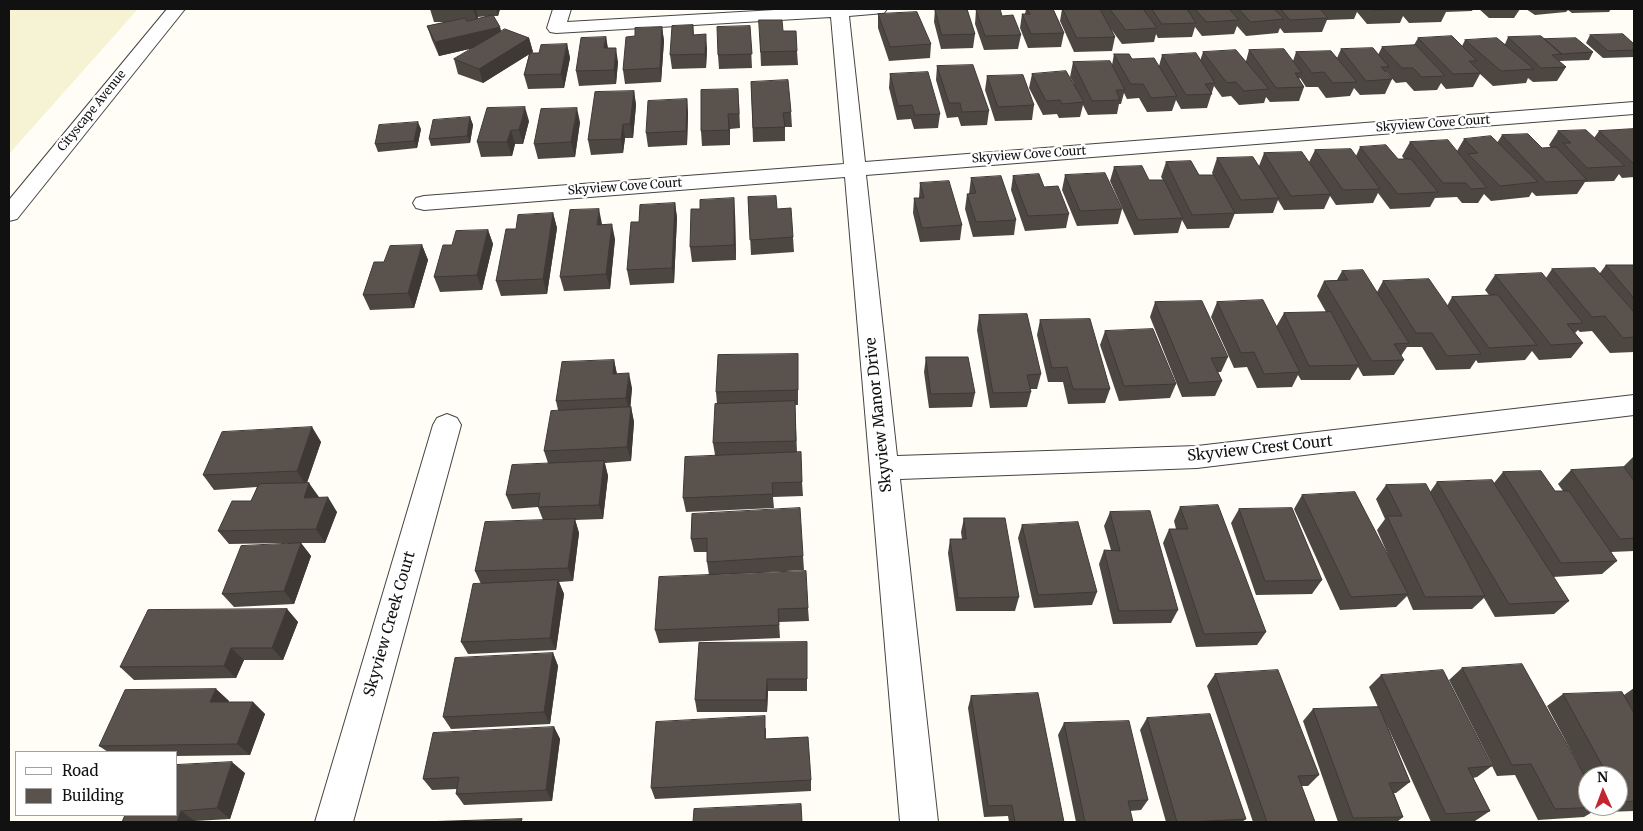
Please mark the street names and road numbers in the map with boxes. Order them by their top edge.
street label: Cityscape Avenue [55,68,129,154]
street label: Skyview Cove Court [1375,113,1491,135]
street label: Skyview Cove Court [971,144,1087,166]
street label: Skyview Cove Court [567,176,683,198]
street label: Skyview Manor Drive [862,337,896,493]
street label: Skyview Crest Court [1186,432,1334,466]
street label: Skyview Creek Court [361,549,419,699]

